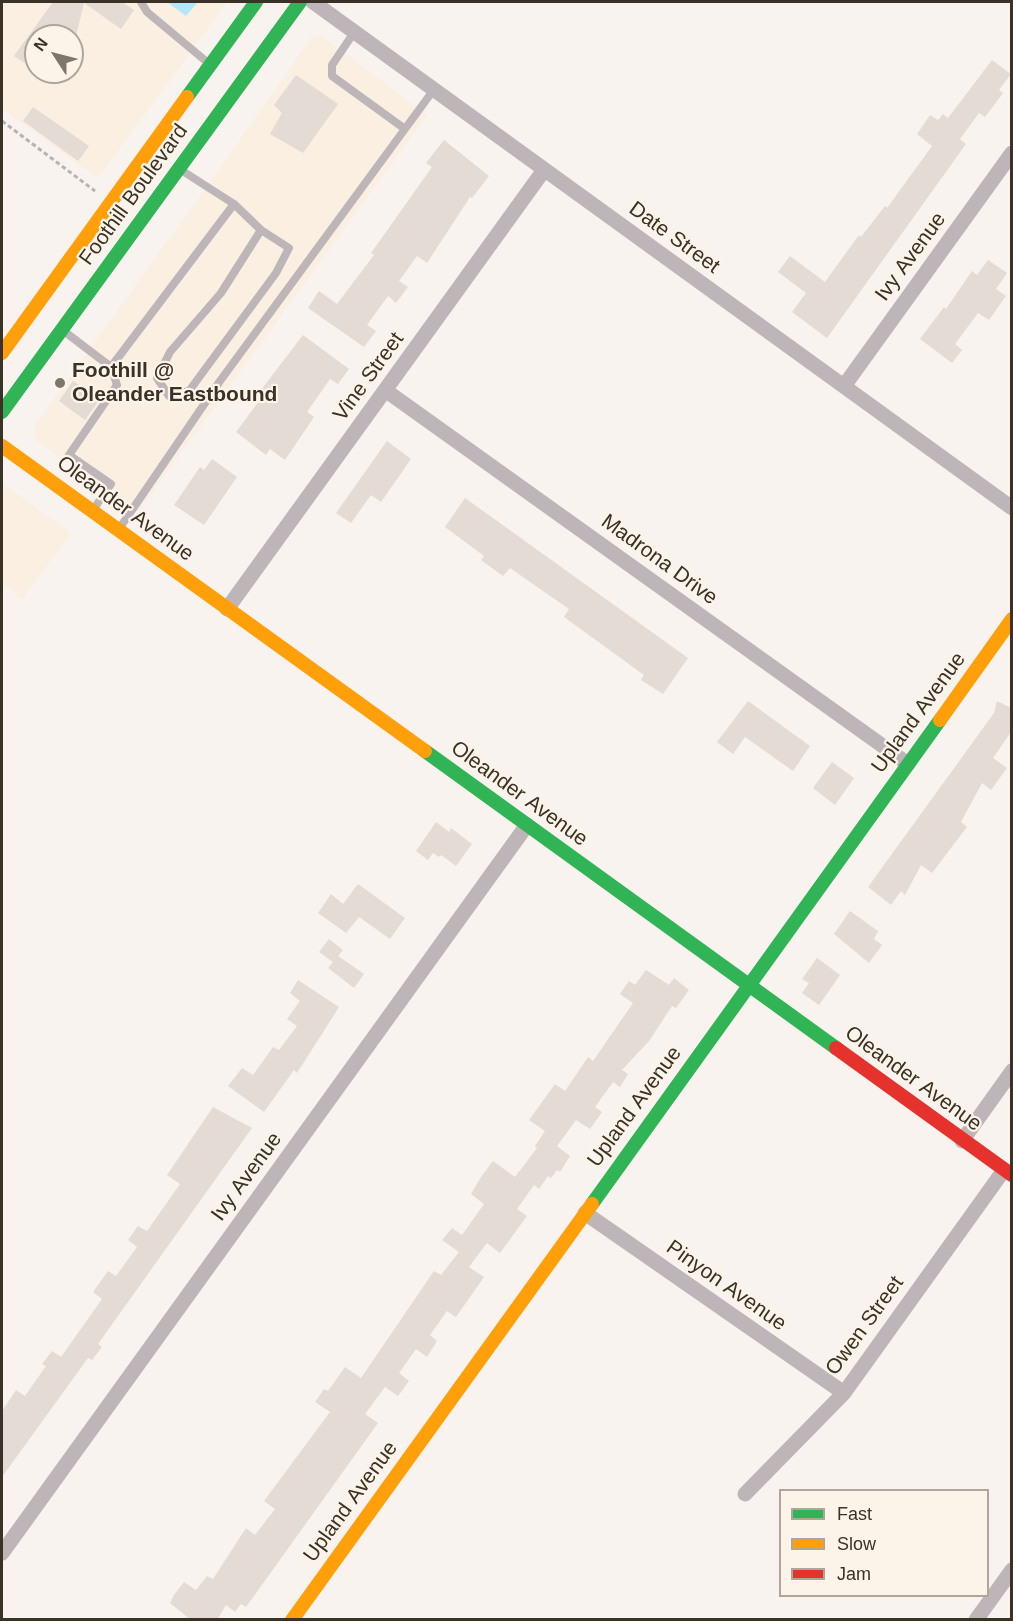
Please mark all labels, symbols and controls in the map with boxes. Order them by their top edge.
north arrow [24,24,84,84]
text: N [30,35,51,54]
street label: Foothill Boulevard [74,120,194,270]
street label: Date Street [624,197,724,279]
street label: Ivy Avenue [870,208,952,306]
street label: Vine Street [328,328,410,426]
place label: Foothill @ Oleander Eastbound [72,358,277,408]
marker: Foothill @ Oleander Eastbound [53,376,67,390]
street label: Oleander Avenue [52,451,198,567]
street label: Madrona Drive [596,509,722,611]
street label: Upland Avenue [867,648,971,778]
street label: Oleander Avenue [446,736,592,852]
street label: Oleander Avenue [840,1021,986,1137]
street label: Upland Avenue [583,1042,687,1172]
street label: Ivy Avenue [206,1128,288,1226]
street label: Pinyon Avenue [661,1235,791,1337]
street label: Owen Street [821,1271,909,1381]
street label: Upland Avenue [299,1437,403,1567]
legend [779,1489,989,1597]
text: Fast [837,1504,872,1524]
text: Slow [837,1534,876,1554]
text: Jam [837,1564,871,1584]

